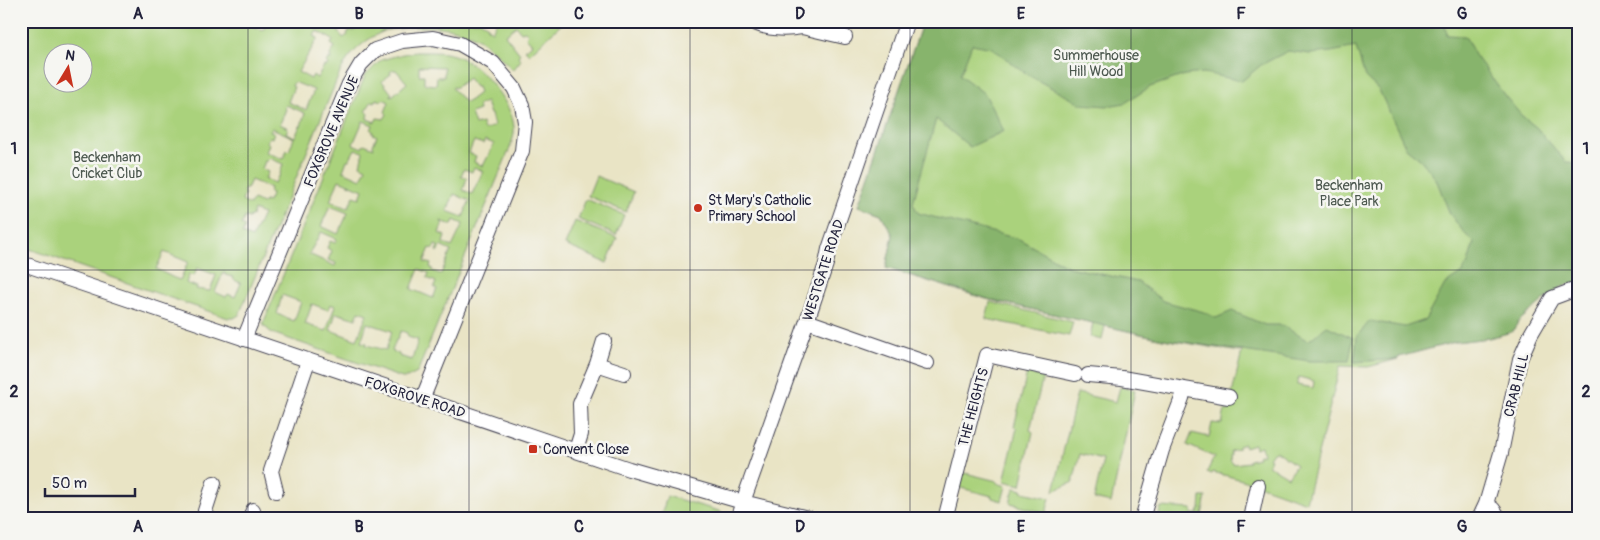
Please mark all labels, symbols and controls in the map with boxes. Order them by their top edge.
text: A [133,4,144,24]
text: B [354,4,364,24]
text: C [574,4,584,24]
text: D [795,4,805,24]
text: E [1017,4,1026,24]
text: F [1236,4,1246,24]
text: G [1457,4,1468,24]
north arrow [42,42,92,92]
text: N [64,46,76,65]
park label: Summerhouse Hill Wood [1053,47,1139,80]
street label: FOXGROVE AVENUE [300,73,363,190]
text: 1 [11,139,17,159]
text: 1 [1583,139,1589,159]
park label: Beckenham Cricket Club [72,149,142,182]
park label: Beckenham Place Park [1315,177,1383,210]
place label: St Mary's Catholic Primary School [708,192,812,225]
marker: St Mary's Catholic Primary School [692,202,704,214]
street label: WESTGATE ROAD [799,217,848,323]
street label: CRAB HILL [1500,351,1533,419]
street label: THE HEIGHTS [955,366,992,448]
street label: FOXGROVE ROAD [362,373,468,422]
text: 2 [10,382,19,402]
text: 2 [1582,382,1591,402]
place label: Convent Close [543,441,629,458]
marker: Convent Close [527,443,539,455]
scale bar [45,465,135,497]
text: 50 m [52,474,87,493]
text: A [133,517,144,537]
text: B [354,517,364,537]
text: C [574,517,584,537]
text: D [795,517,805,537]
text: E [1017,517,1026,537]
text: F [1236,517,1246,537]
text: G [1457,517,1468,537]

